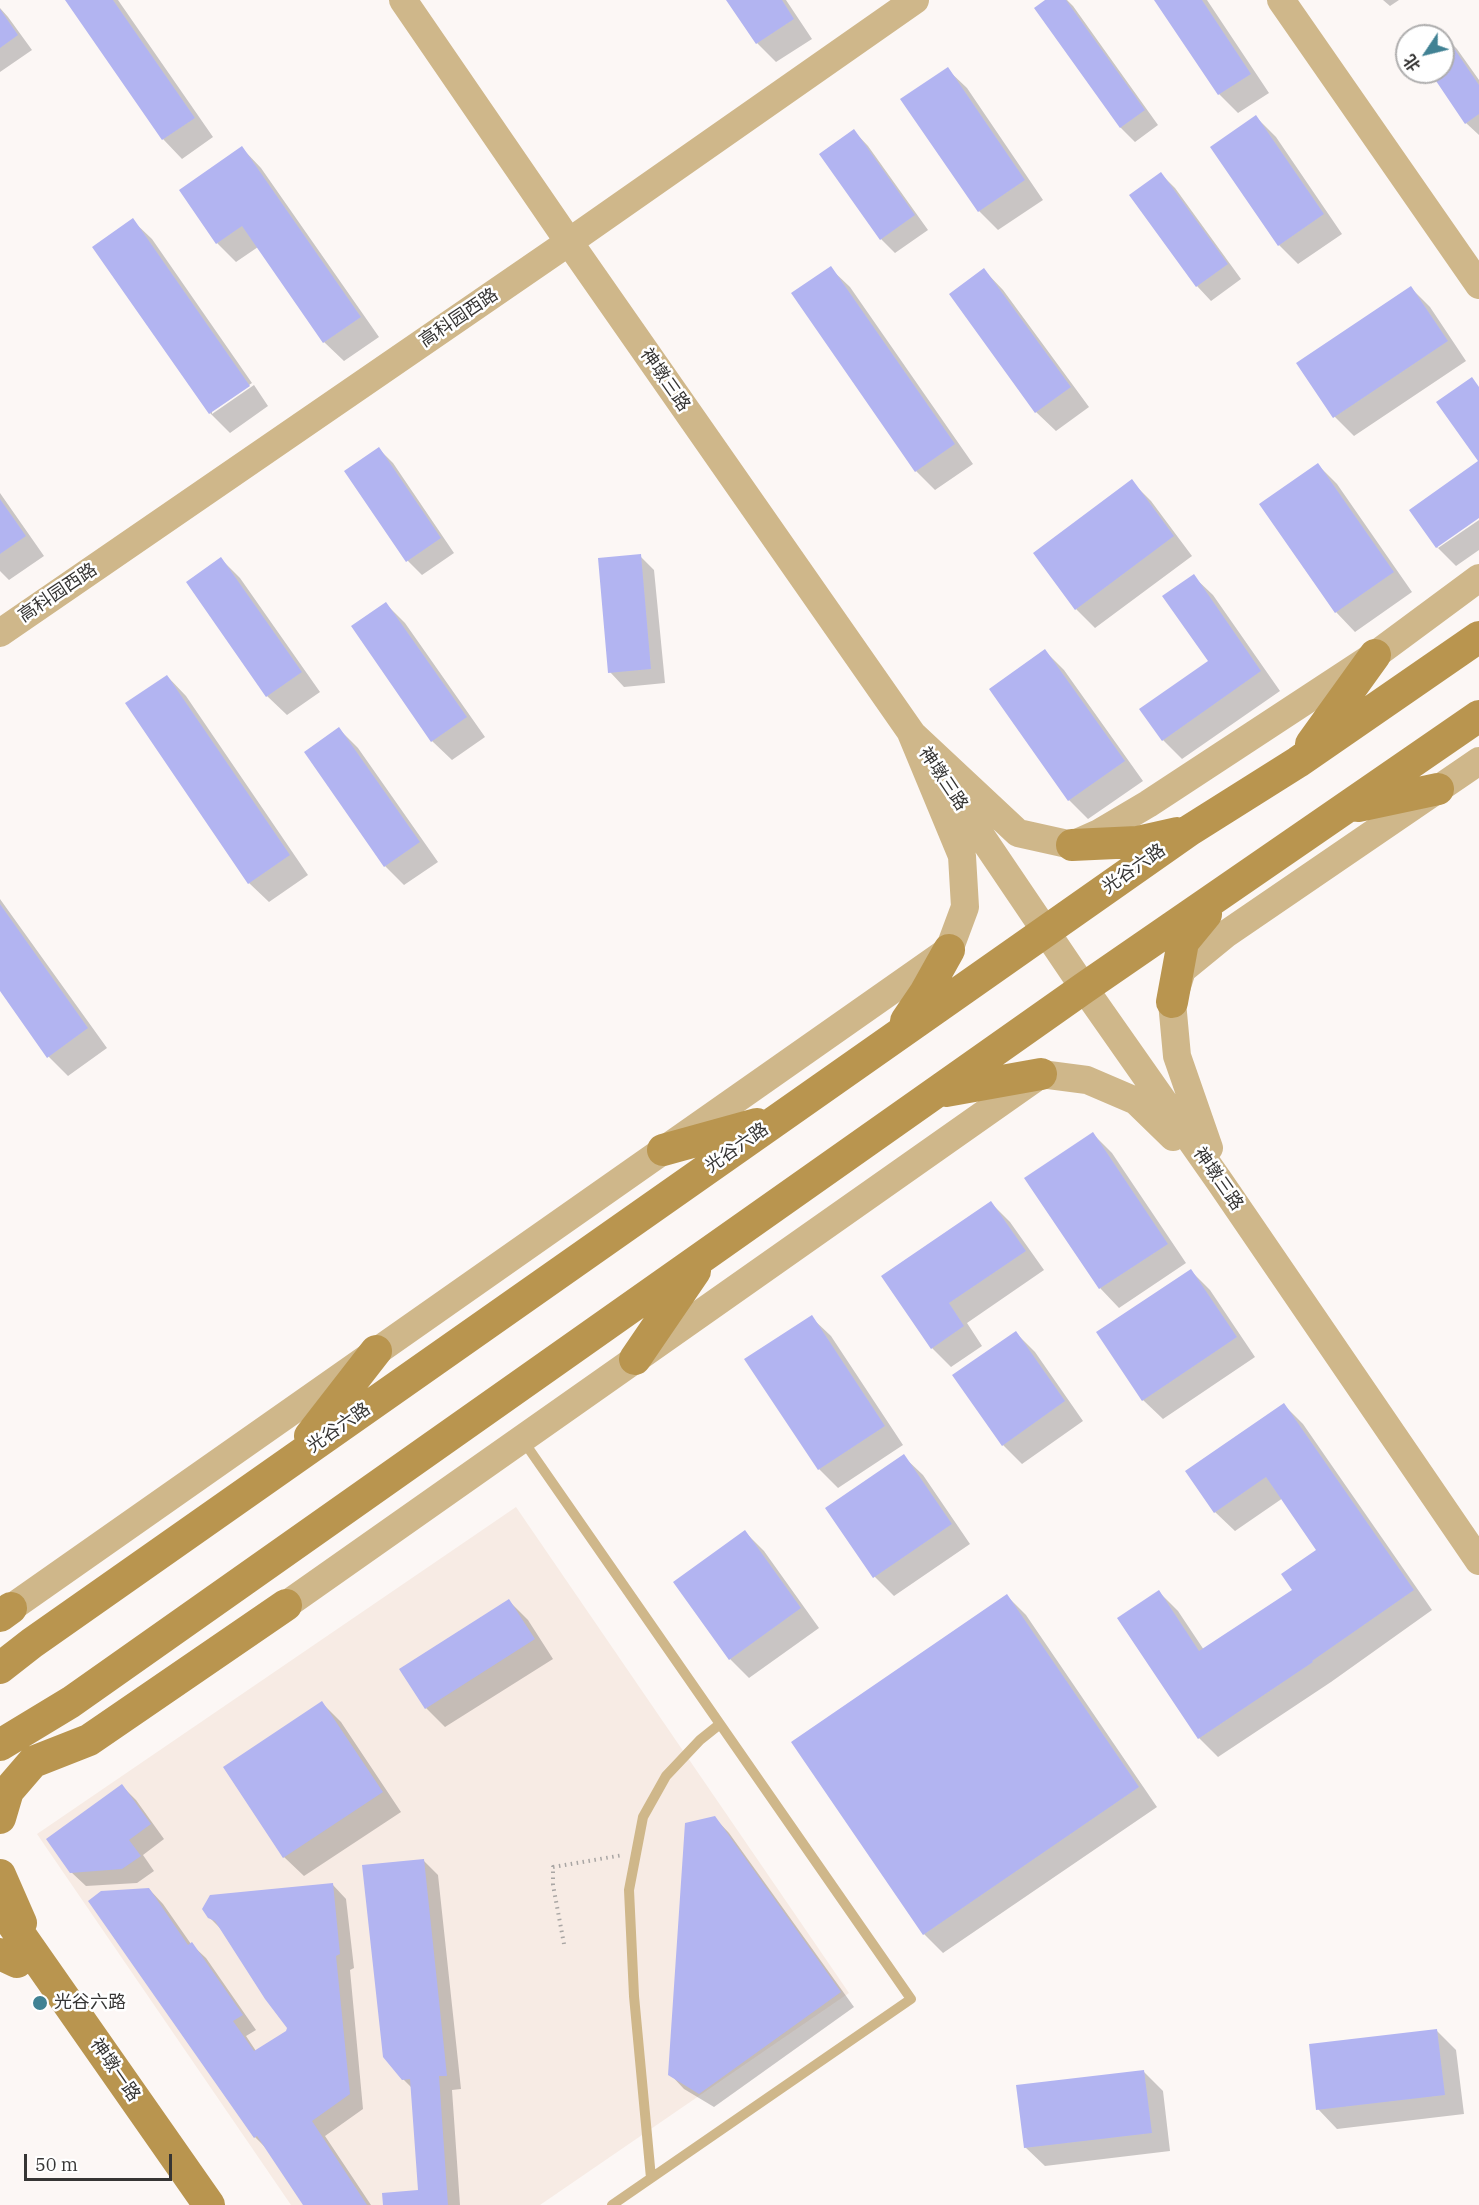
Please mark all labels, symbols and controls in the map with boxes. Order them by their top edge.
north arrow [1395,24,1455,84]
text: 北 [1399,51,1425,75]
street label: 高科园西路 [416,284,502,352]
street label: 神墩三路 [636,344,694,416]
street label: 高科园西路 [15,559,101,627]
street label: 神墩三路 [914,743,972,815]
street label: 光谷六路 [1098,840,1170,898]
street label: 光谷六路 [701,1119,773,1177]
street label: 神墩三路 [1189,1143,1247,1215]
street label: 光谷六路 [303,1399,375,1457]
place label: 光谷六路 [54,1992,126,2014]
marker: 光谷六路 [31,1994,49,2012]
street label: 神墩一路 [86,2034,144,2106]
scale bar [27,2142,176,2180]
text: 50 m [35,2153,78,2176]

